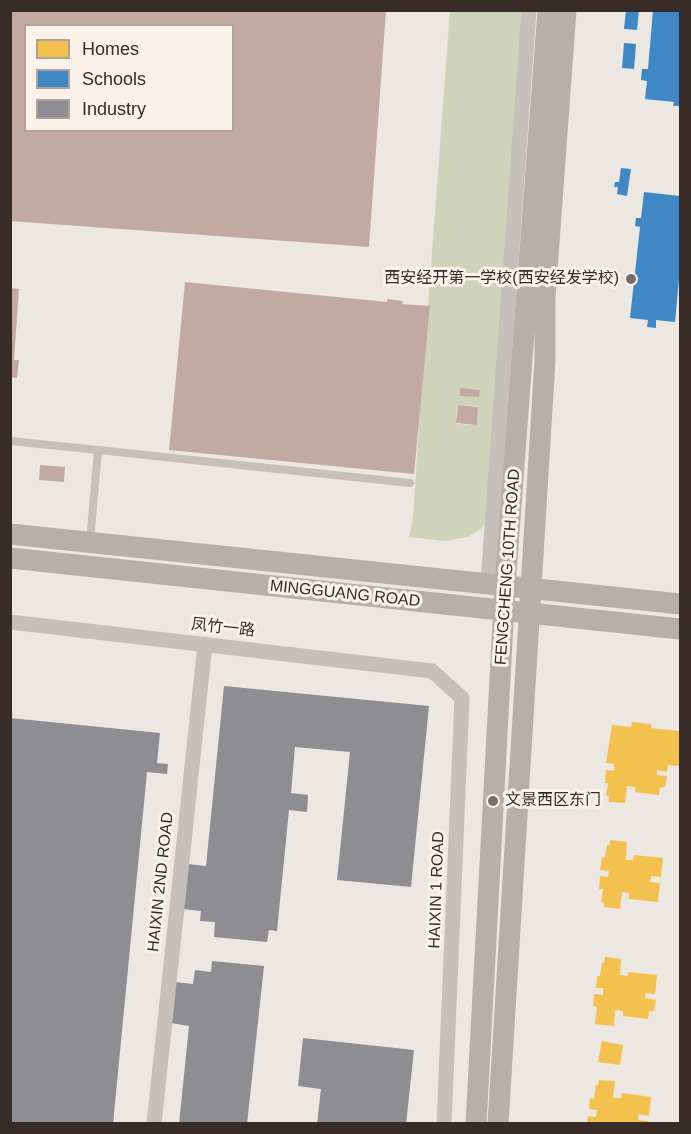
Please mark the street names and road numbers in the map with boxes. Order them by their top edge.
street label: FENGCHENG 10TH ROAD [492,468,524,666]
street label: MINGGUANG ROAD [269,577,421,611]
street label: 凤竹一路 [190,615,256,641]
street label: HAIXIN 2ND ROAD [144,811,178,953]
street label: HAIXIN 1 ROAD [425,831,449,949]

